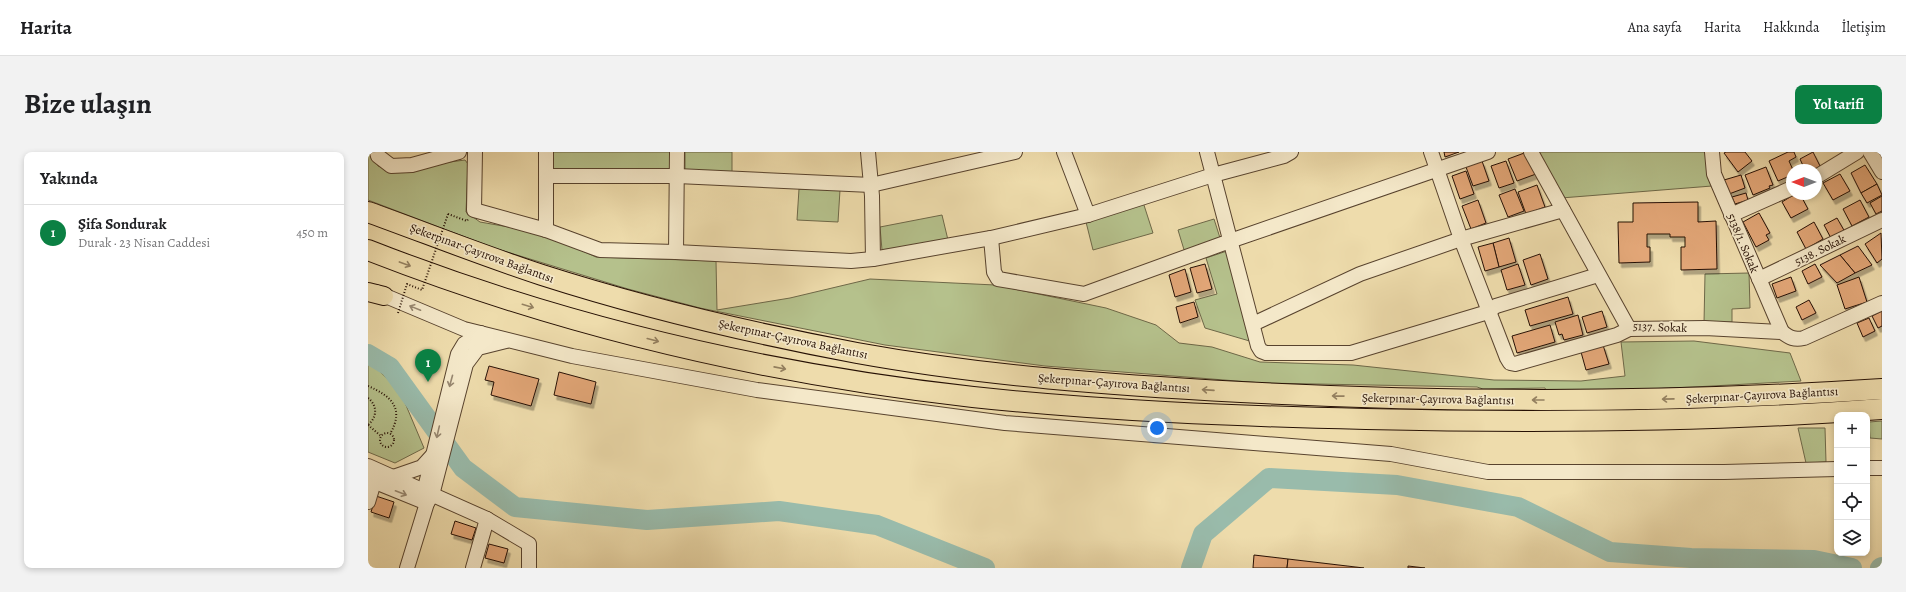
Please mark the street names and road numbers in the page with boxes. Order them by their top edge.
street label: 5138/1. Sokak [1723,211,1763,275]
street label: Şekerpınar-Çayırova Bağlantısı [408,219,556,287]
street label: 5138. Sokak [1792,231,1848,269]
street label: Şekerpınar-Çayırova Bağlantısı [717,315,869,363]
street label: 5137. Sokak [1633,318,1688,336]
street label: Şekerpınar-Çayırova Bağlantısı [1037,370,1191,396]
street label: Şekerpınar-Çayırova Bağlantısı [1685,383,1839,407]
street label: Şekerpınar-Çayırova Bağlantısı [1362,390,1514,408]

